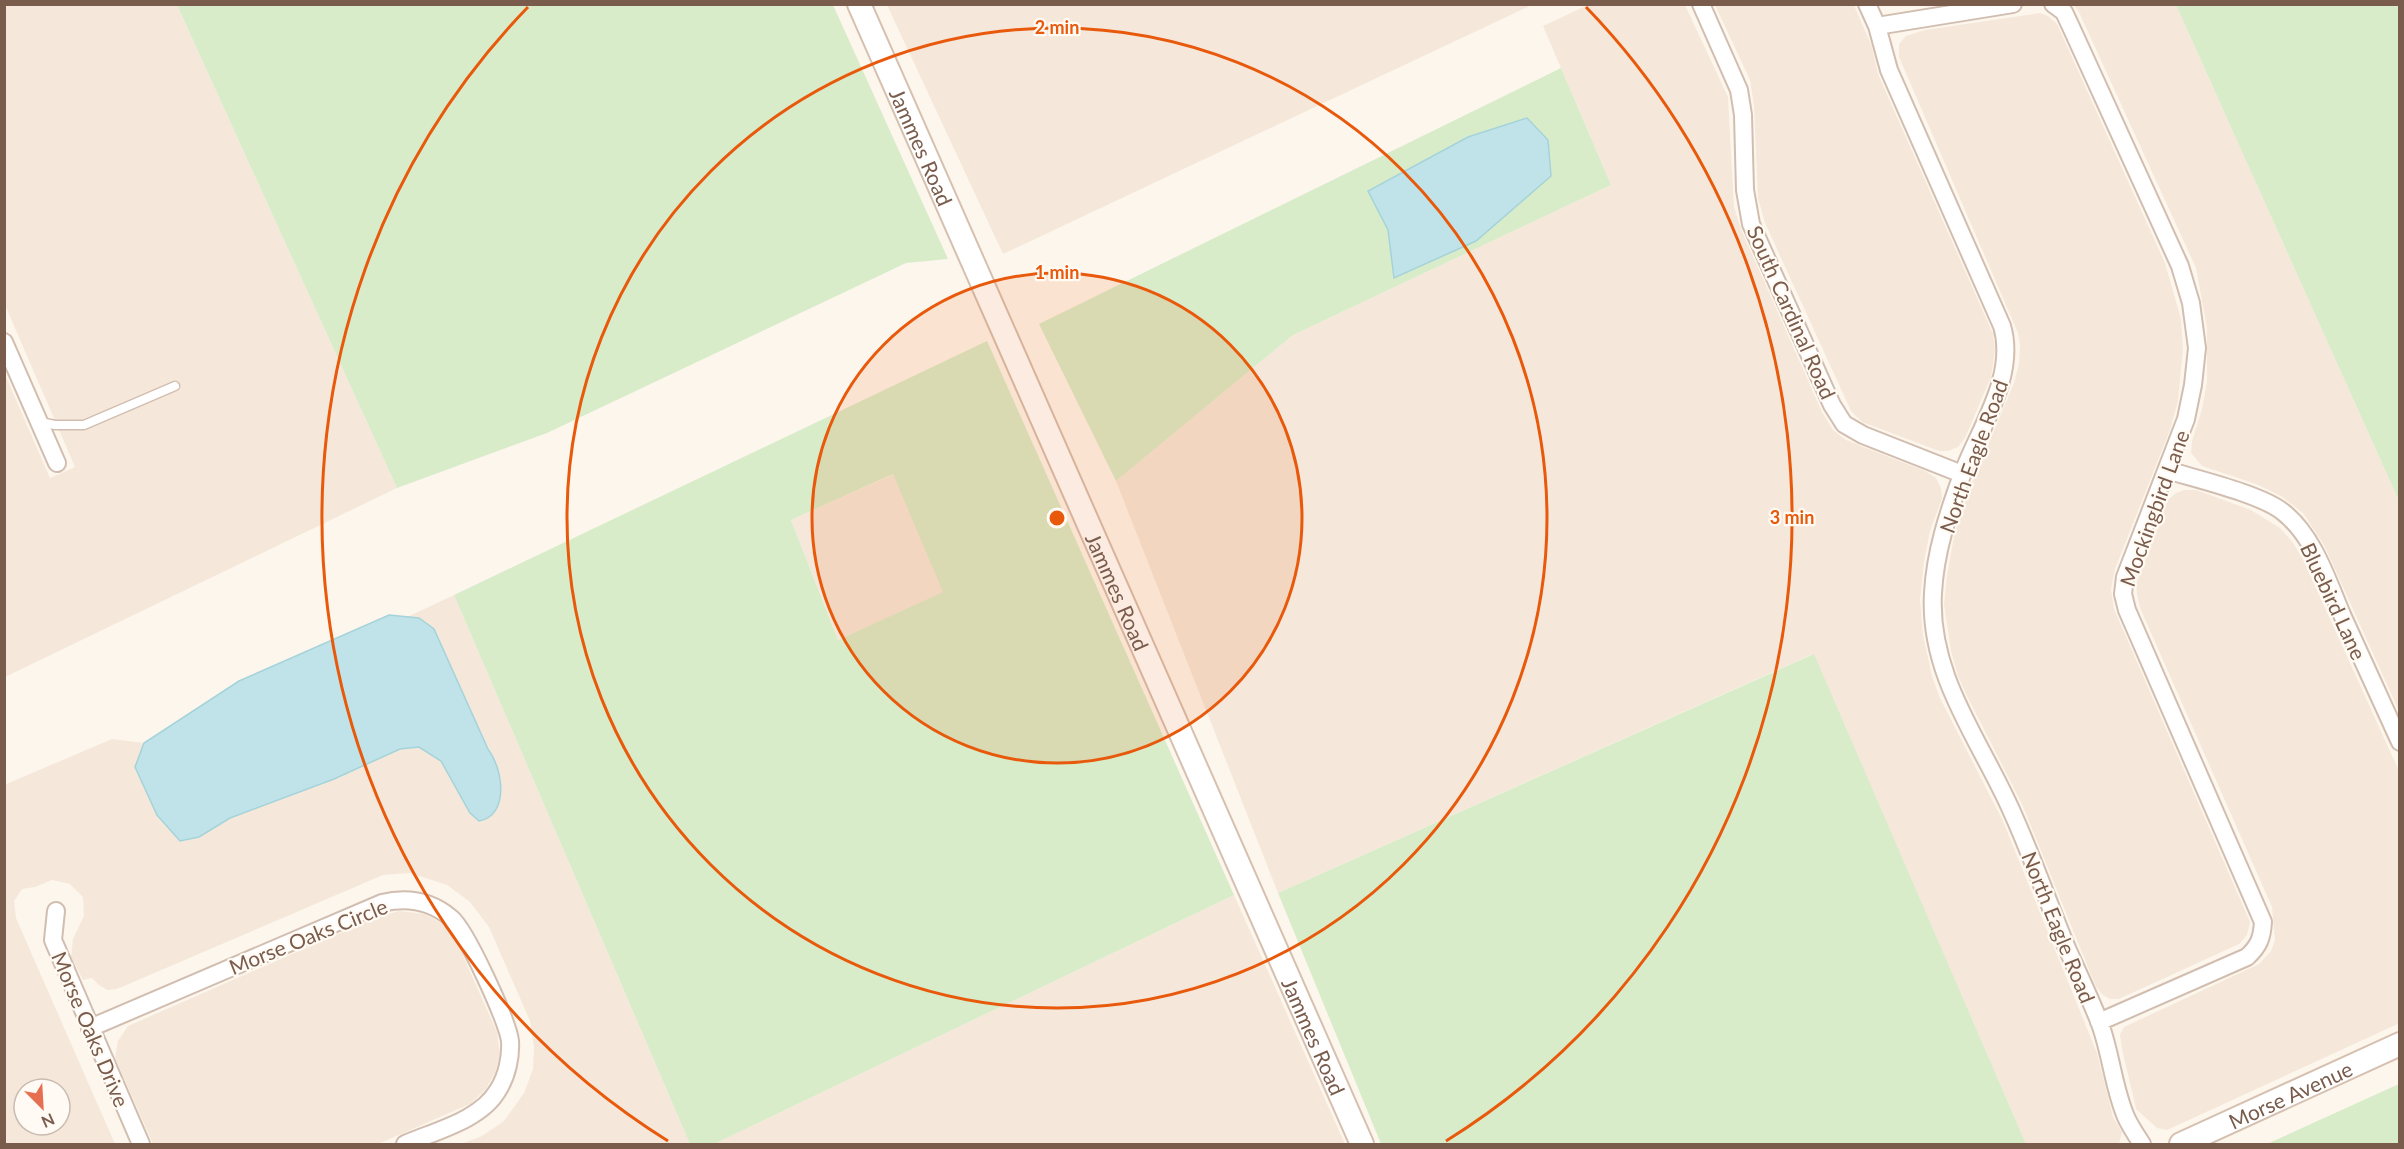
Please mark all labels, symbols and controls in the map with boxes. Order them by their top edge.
text: 2 min [1035,16,1079,38]
street label: Jammes Road [885,84,959,209]
street label: South Cardinal Road [1743,221,1841,403]
text: 1 min [1035,261,1079,283]
street label: North Eagle Road [1934,376,2012,536]
street label: Mockingbird Lane [2114,426,2194,590]
text: 3 min [1770,506,1814,528]
centre of rings [1047,508,1067,528]
street label: Jammes Road [1081,529,1155,654]
street label: Bluebird Lane [2296,538,2372,664]
street label: North Eagle Road [2017,848,2101,1006]
street label: Morse Oaks Circle [225,893,391,979]
street label: Morse Oaks Drive [47,948,135,1110]
street label: Jammes Road [1278,973,1351,1099]
street label: Morse Avenue [2224,1055,2356,1133]
north arrow [12,1077,72,1137]
text: N [39,1110,58,1132]

